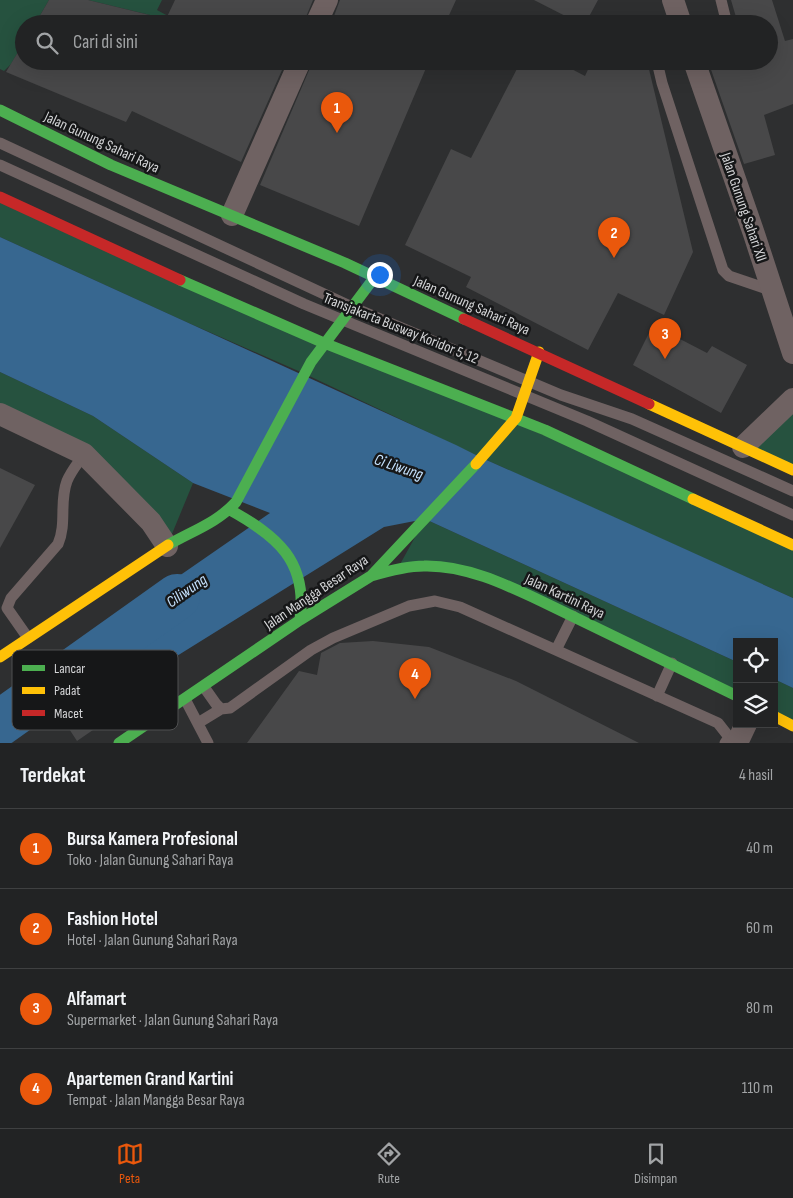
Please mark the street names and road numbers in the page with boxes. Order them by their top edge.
street label: Jalan Gunung Sahari Raya [40,107,163,178]
street label: Jalan Gunung Sahari XII [716,149,771,264]
street label: Jalan Gunung Sahari Raya [410,271,533,340]
street label: Transjakarta Busway Koridor 5, 12 [320,289,481,368]
street label: Jalan Mangga Besar Raya [260,550,372,635]
street label: Jalan Kartini Raya [521,569,608,623]

